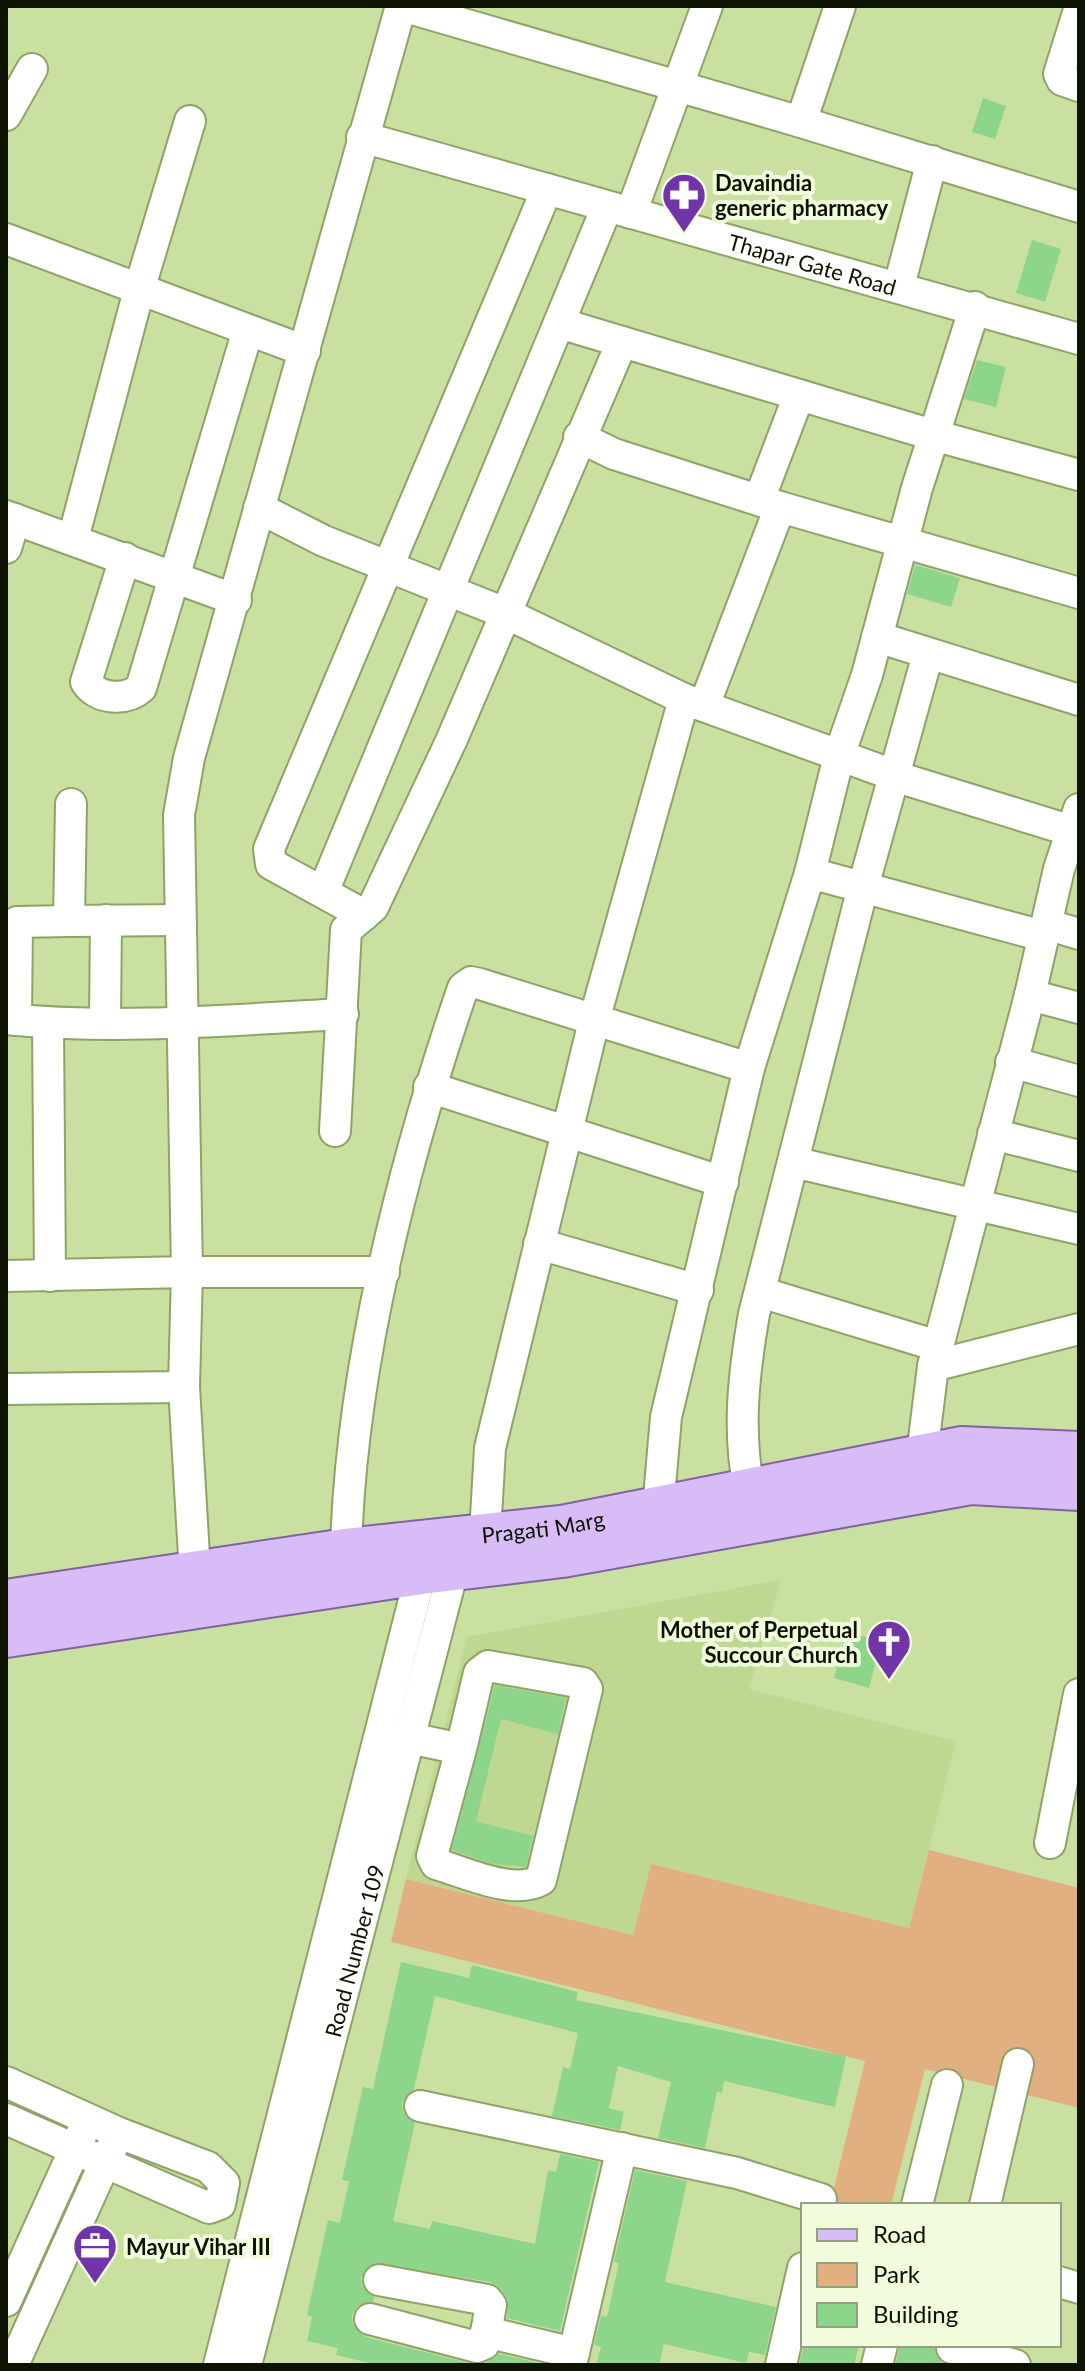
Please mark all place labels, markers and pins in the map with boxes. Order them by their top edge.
place label: Davaindia generic pharmacy [715,169,889,221]
pharmacy icon: Davaindia generic pharmacy [660,171,708,234]
place label: Mother of Perpetual Succour Church [660,1616,858,1668]
church icon: Mother of Perpetual Succour Church [865,1618,913,1681]
office icon: Mayur Vihar III [71,2222,119,2285]
place label: Mayur Vihar III [126,2233,271,2260]

